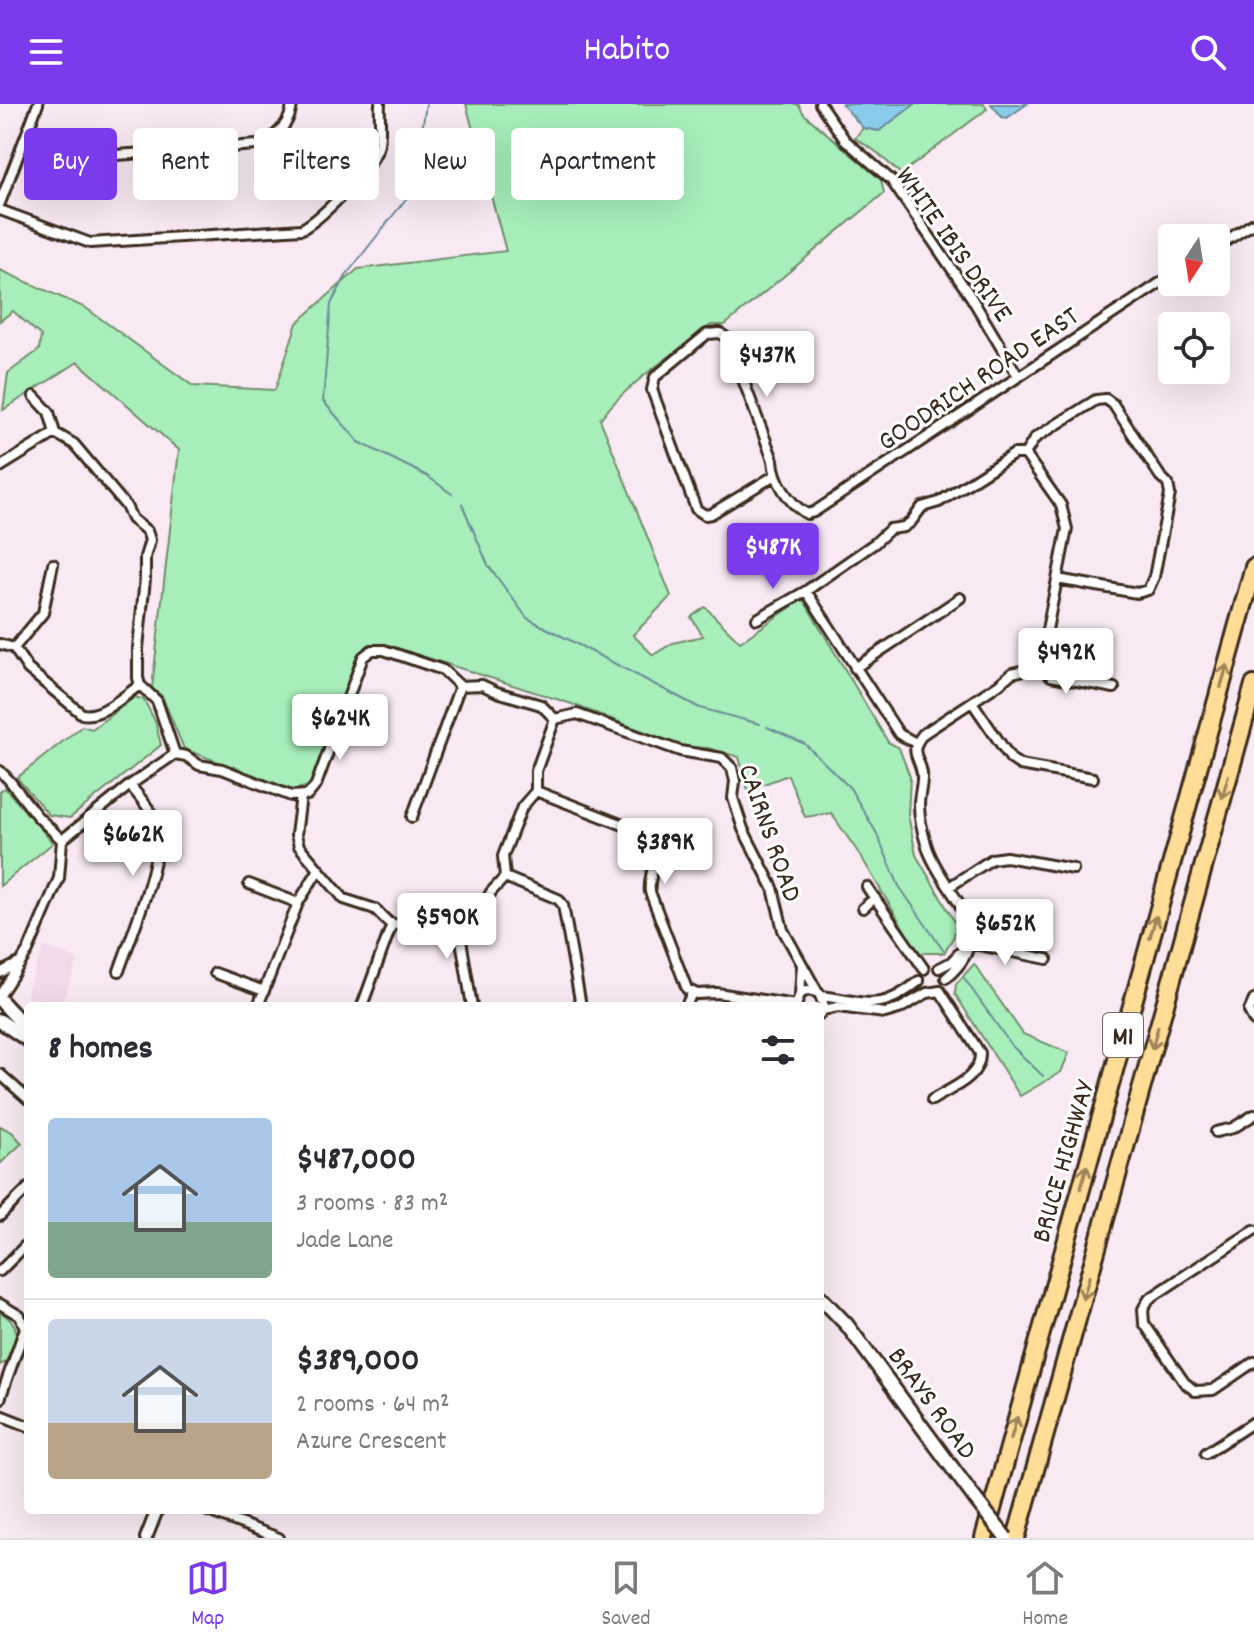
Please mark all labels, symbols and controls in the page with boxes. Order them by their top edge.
text: Habito [584,26,670,78]
icon: menu [24,30,68,74]
icon: search [1186,30,1230,74]
chip: Buy [24,128,117,200]
chip: Rent [133,128,238,200]
chip: Filters [254,128,379,200]
chip: New [395,128,495,200]
chip: Apartment [511,128,684,200]
street label: WHITE IBIS DRIVE [883,160,1021,332]
north arrow [1158,224,1230,296]
map controls [1158,224,1230,384]
street label: GOODRICH ROAD EAST [871,299,1088,463]
button: locate [1158,312,1230,384]
pin: $437K [711,331,823,399]
text: $437K [738,338,796,375]
pin: $487K [717,523,829,591]
text: $487K [745,530,801,567]
pin: $492K [1010,628,1122,696]
text: $492K [1036,635,1096,672]
one-way arrow [1217,664,1232,690]
pin: $624K [284,694,396,762]
text: $624K [310,701,370,738]
street label: CAIRNS ROAD [725,759,810,908]
one-way arrow [1217,774,1232,800]
pin: $662K [77,810,189,878]
text: $662K [102,817,164,854]
pin: $389K [609,818,721,886]
text: $389K [635,825,695,862]
pin: $590K [391,893,503,961]
pin: $652K [949,899,1061,967]
text: $590K [415,900,479,937]
text: $652K [974,906,1036,943]
one-way arrow [1147,914,1162,940]
road number: M1 [1103,1013,1143,1057]
one-way arrow [1147,1024,1162,1050]
text: 8 homes [48,1026,153,1075]
icon: filters [756,1028,800,1072]
street label: BRUCE HIGHWAY [1024,1076,1108,1248]
text: $487,000 [296,1137,416,1186]
icon: home [112,1150,208,1246]
one-way arrow [1077,1165,1092,1191]
text: 3 rooms · 83 m² [296,1186,448,1223]
text: Jade Lane [296,1223,394,1260]
one-way arrow [1078,1275,1093,1301]
text: $389,000 [296,1338,420,1387]
street label: BRAYS ROAD [875,1340,985,1470]
icon: home [112,1351,208,1447]
text: 2 rooms · 64 m² [296,1387,450,1424]
one-way arrow [1007,1415,1022,1441]
text: Azure Crescent [296,1424,447,1461]
tab: Map [186,1556,230,1635]
tab: Saved [601,1556,651,1635]
tab: Home [1022,1556,1068,1635]

